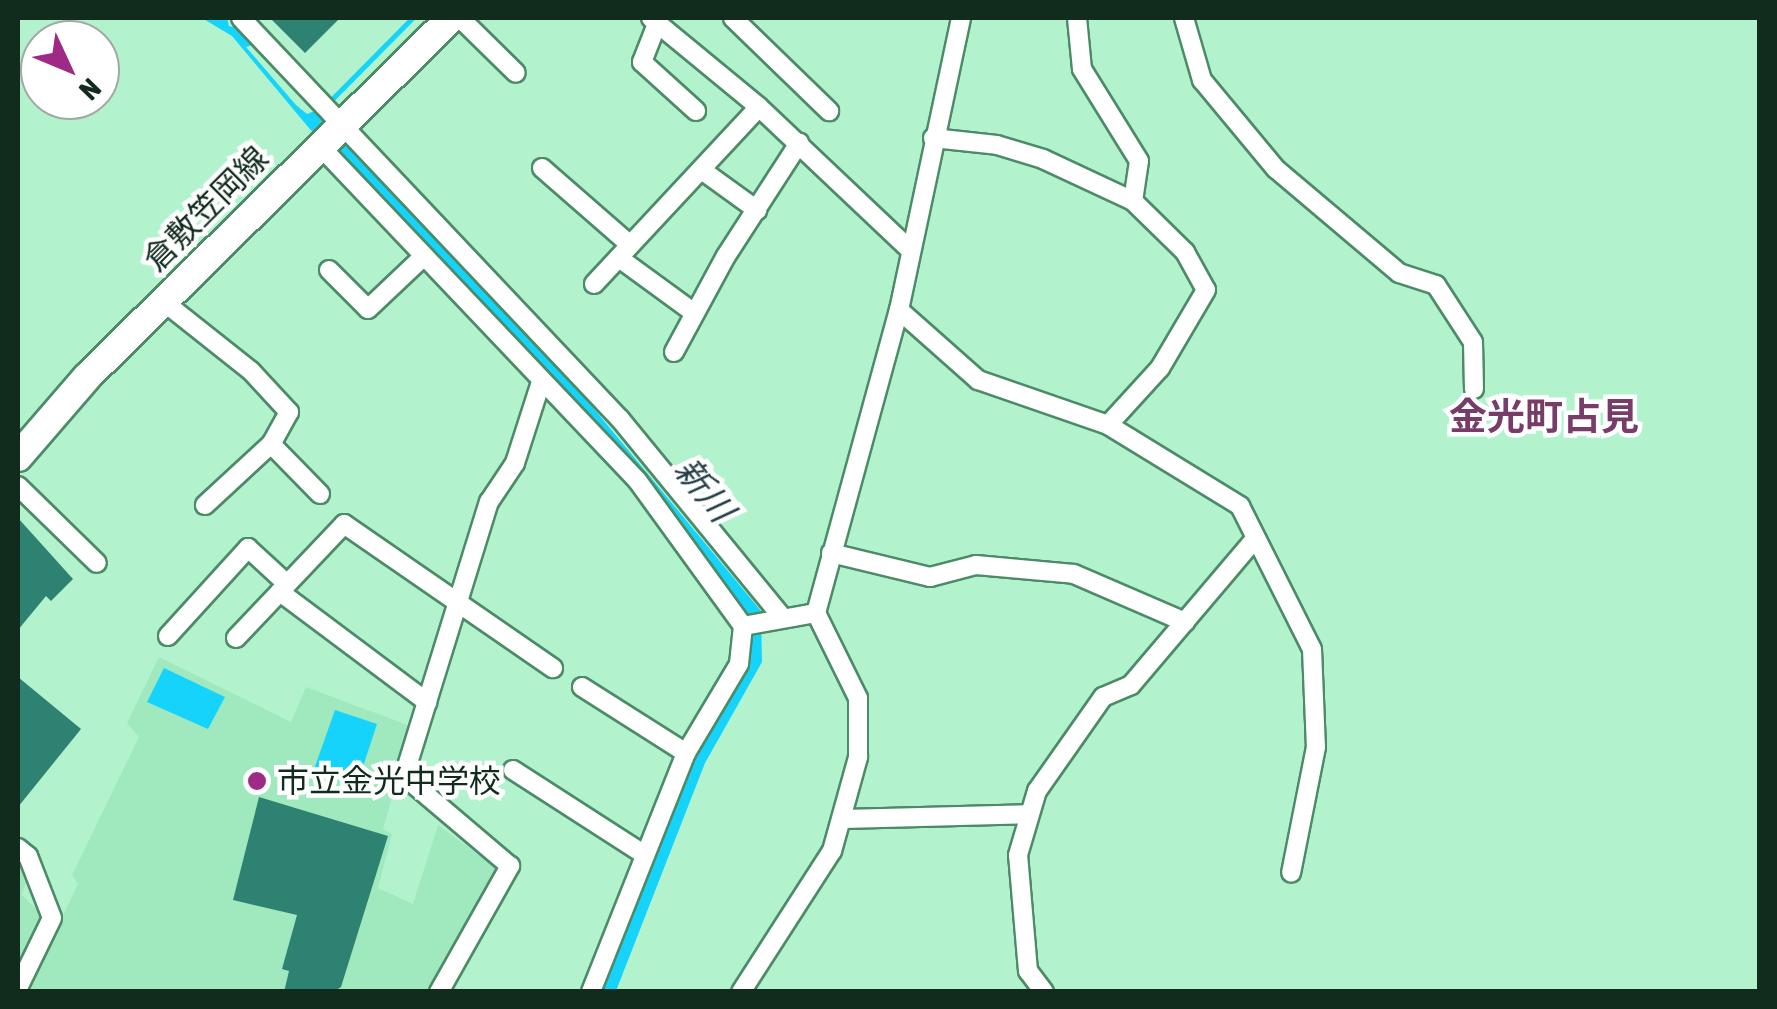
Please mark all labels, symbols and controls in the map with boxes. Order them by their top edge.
north arrow [20,20,120,120]
text: N [73,72,107,107]
street label: 倉敷笠岡線 [136,139,276,279]
district label: 金光町占見 [1449,394,1639,440]
water label: 新川 [667,449,743,529]
place label: 市立金光中学校 [277,762,501,800]
marker: 市立金光中学校 [246,770,268,792]

